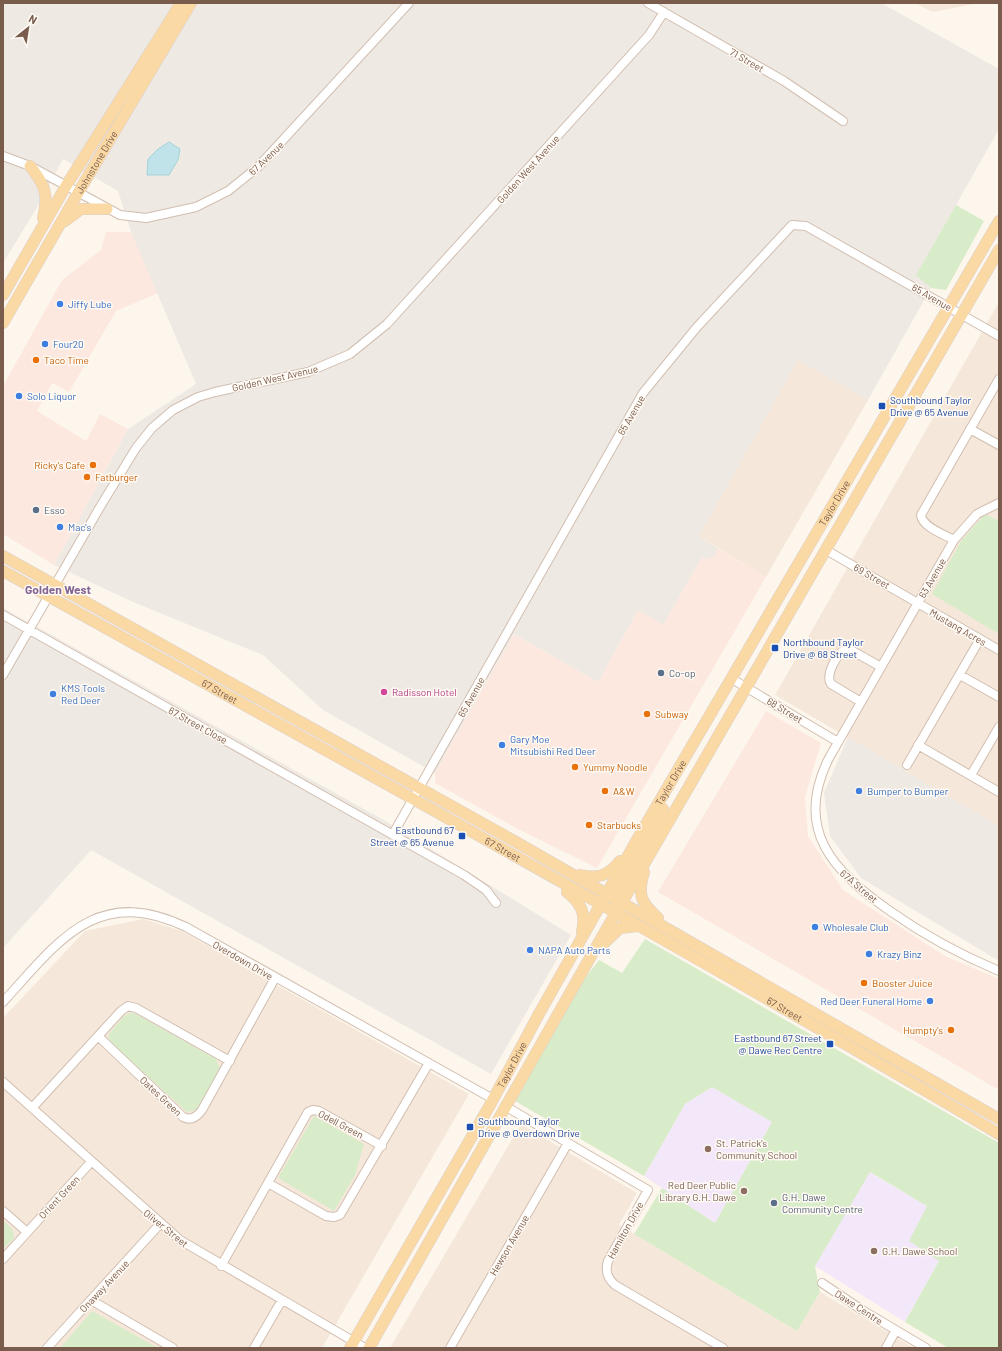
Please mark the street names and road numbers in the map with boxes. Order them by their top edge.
street label: 71 Street [728,45,767,75]
street label: Johnstone Drive [73,129,120,196]
street label: Golden West Avenue [494,132,562,206]
street label: 67 Avenue [246,139,286,177]
street label: 65 Avenue [910,281,954,313]
street label: Golden West Avenue [231,362,319,394]
street label: 65 Avenue [615,393,647,437]
street label: Taylor Drive [816,478,852,528]
street label: 63 Avenue [916,556,948,600]
street label: 69 Street [852,561,892,591]
street label: Mustang Acres [927,606,989,648]
street label: 65 Avenue [455,675,487,719]
street label: 67 Street [200,677,240,706]
street label: 68 Street [765,695,805,726]
street label: 67 Street Close [167,704,229,746]
street label: Taylor Drive [652,757,688,808]
street label: 67 Street [483,834,523,864]
street label: 67A Street [838,867,880,905]
street label: Overdown Drive [211,938,275,982]
street label: 67 Street [765,994,805,1024]
street label: Taylor Drive [494,1040,529,1090]
street label: Oates Green [138,1074,184,1118]
street label: Odell Green [316,1107,366,1141]
street label: Orient Green [36,1173,82,1221]
street label: Hamilton Drive [604,1199,646,1261]
street label: Oliver Street [141,1206,191,1250]
street label: Hewson Avenue [487,1213,531,1277]
street label: Onaway Avenue [77,1257,131,1315]
street label: Dawe Centre [833,1287,885,1327]

